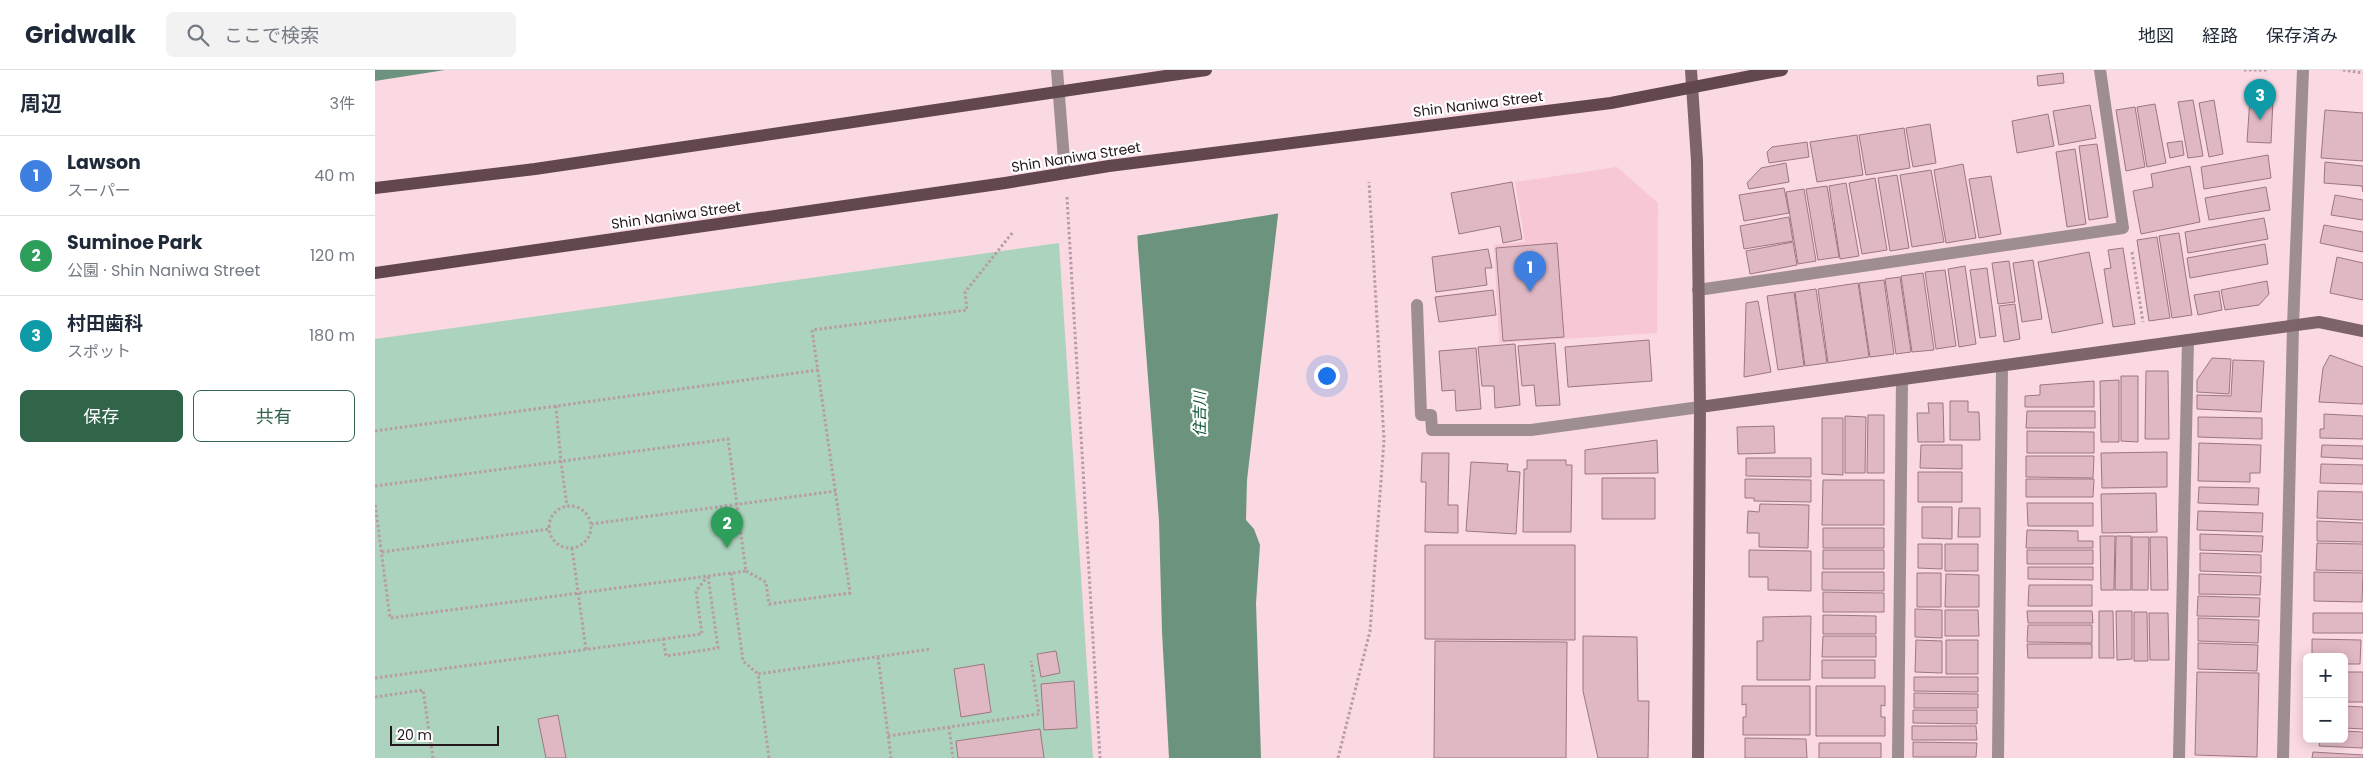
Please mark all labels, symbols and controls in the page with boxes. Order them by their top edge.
search box [166,12,516,57]
text: Gridwalk [25,18,136,51]
icon: search [184,21,212,49]
text: ここで検索 [224,22,319,49]
text: 地図 [2138,23,2174,48]
text: 経路 [2202,23,2238,48]
text: 保存済み [2266,23,2338,48]
pin: 3 [2244,79,2276,120]
street label: Shin Naniwa Street [1412,86,1544,122]
text: 周辺 [20,89,62,118]
text: 3件 [330,92,355,115]
street label: Shin Naniwa Street [1010,137,1142,177]
text: Lawson [67,149,141,176]
text: 1 [33,164,39,187]
text: 40 m [314,164,355,187]
text: スーパー [67,179,131,202]
street label: Shin Naniwa Street [610,196,742,234]
text: Suminoe Park [67,229,203,256]
text: 2 [31,244,41,267]
text: 120 m [310,244,355,267]
pin: 1 [1514,251,1546,292]
text: 公園 · Shin Naniwa Street [67,259,260,282]
text: 村田歯科 [67,310,143,337]
text: 3 [31,324,41,347]
text: 180 m [309,324,355,347]
text: スポット [67,340,131,363]
your location [1314,363,1340,389]
button: 保存 [20,390,183,442]
button: 共有 [193,390,355,442]
water label: 住吉川 [1189,390,1210,437]
pin: 2 [711,507,743,548]
map controls [2303,653,2348,743]
button: + [2303,653,2348,698]
button: − [2303,698,2348,743]
scale bar [390,723,499,746]
text: 20 m [397,725,432,745]

